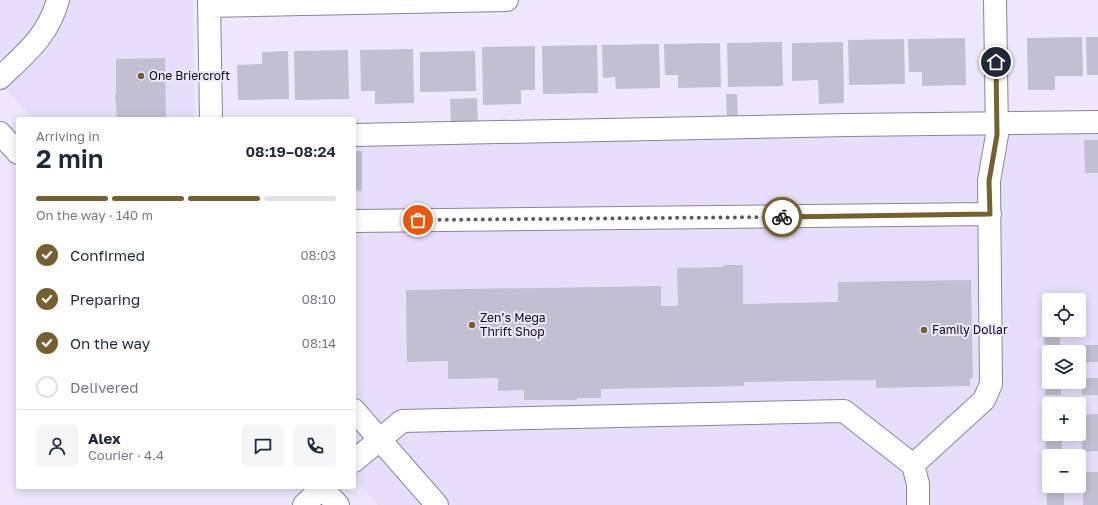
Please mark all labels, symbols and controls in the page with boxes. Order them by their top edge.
pin [979,45,1013,79]
icon: home [985,51,1007,73]
place label: One Briercroft [149,68,230,83]
marker: One Briercroft [136,71,146,81]
text: Arriving in [36,128,100,144]
text: 08:19–08:24 [245,142,336,160]
text: 2 min [36,143,104,174]
courier [762,197,802,237]
pin [401,203,435,237]
icon: bike [771,206,793,228]
text: On the way · 140 m [36,207,153,223]
icon: bag [407,209,429,231]
icon: check [36,244,58,266]
text: Confirmed [70,246,145,264]
text: 08:03 [300,247,336,263]
icon: check [36,288,58,310]
text: Preparing [70,290,140,308]
text: 08:10 [302,291,336,307]
map controls [1042,293,1086,493]
button: locate [1042,293,1086,337]
place label: Zen’s Mega Thrift Shop [480,310,546,339]
marker: Zen’s Mega Thrift Shop [467,320,477,330]
place label: Family Dollar [932,322,1008,337]
marker: Family Dollar [919,325,929,335]
icon: check [36,332,58,354]
text: On the way [70,334,150,352]
text: 08:14 [302,335,336,351]
button: layers [1042,345,1086,389]
text: Delivered [70,378,138,396]
button: + [1042,397,1086,441]
button: person [36,425,78,467]
button: chat [242,425,284,467]
button: phone [294,425,336,467]
text: Alex [88,429,121,447]
text: Courier · 4.4 [88,447,164,463]
button: − [1042,449,1086,493]

